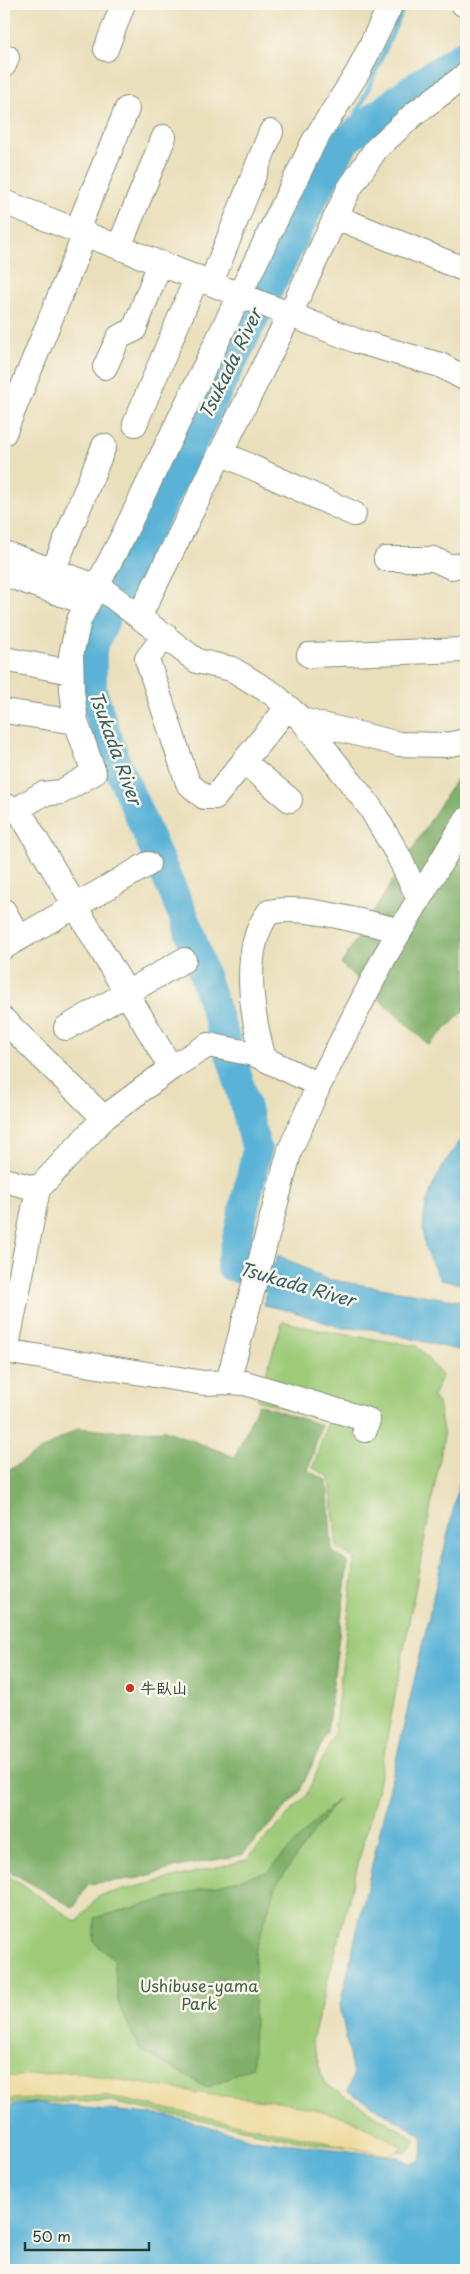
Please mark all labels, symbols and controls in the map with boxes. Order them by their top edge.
water label: Tsukada River [191,302,269,423]
water label: Tsukada River [83,687,150,810]
water label: Tsukada River [237,1254,361,1314]
place label: 牛臥山 [140,1675,188,1699]
marker: 牛臥山 [124,1682,136,1694]
park label: Ushibuse-yama Park [140,1973,258,2015]
scale bar [25,2219,149,2251]
text: 50 m [32,2224,71,2247]

